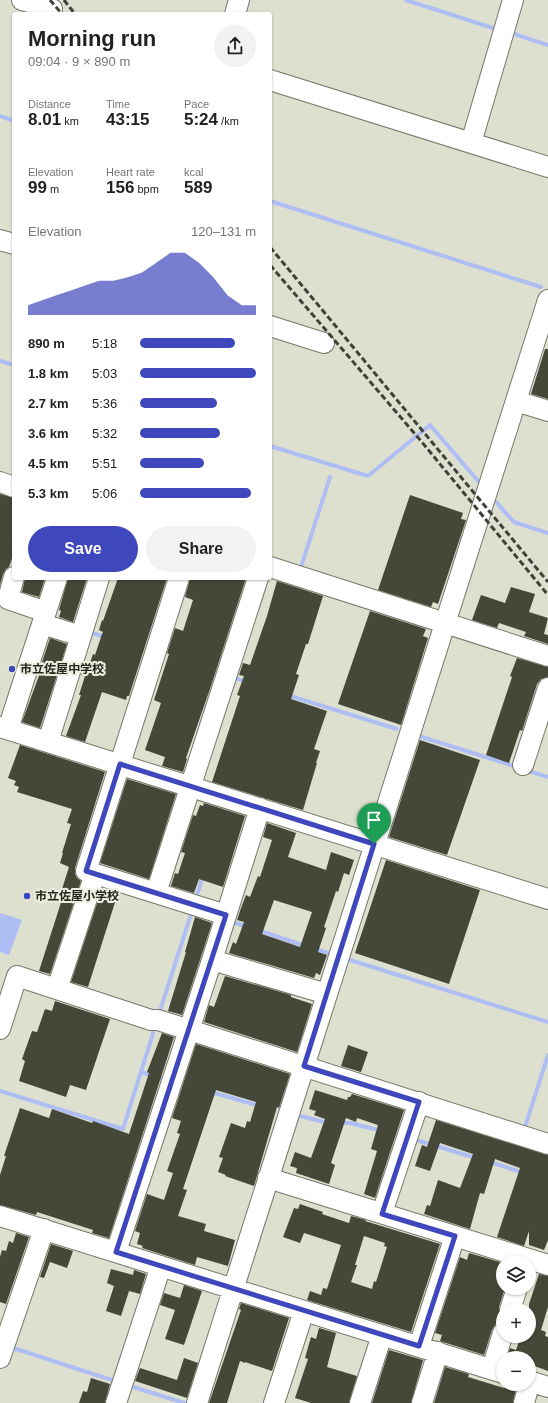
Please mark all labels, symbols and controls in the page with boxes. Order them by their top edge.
button: share [214,25,256,67]
text: Morning run [28,26,156,51]
text: 09:04 · 9 × 890 m [28,54,130,69]
text: Distance [28,98,71,110]
text: Time [106,98,130,110]
text: Pace [184,98,209,110]
text: 8.01 [28,110,61,129]
text: 43:15 [106,110,149,129]
text: 5:24 [184,110,218,129]
text: km [61,115,79,127]
text: /km [218,115,239,127]
text: Elevation [28,166,73,178]
text: Heart rate [106,166,155,178]
text: kcal [184,166,204,178]
text: 99 [28,178,47,197]
text: 156 [106,178,134,197]
text: 589 [184,178,212,197]
text: m [47,183,59,195]
text: bpm [134,183,159,195]
text: Elevation [28,224,81,239]
text: 120–131 m [191,224,256,239]
text: 890 m [28,336,65,351]
text: 5:18 [92,336,117,351]
text: 1.8 km [28,366,68,381]
text: 5:03 [92,366,117,381]
text: 2.7 km [28,396,68,411]
text: 5:36 [92,396,117,411]
text: 3.6 km [28,426,68,441]
text: 5:32 [92,426,117,441]
text: 4.5 km [28,456,68,471]
text: 5:51 [92,456,117,471]
text: 5.3 km [28,486,68,501]
text: 5:06 [92,486,117,501]
button: Save [28,526,138,572]
button: Share [146,526,256,572]
place label: 市立佐屋中学校 [20,662,104,676]
marker: 市立佐屋中学校 [7,664,17,674]
pin [357,803,391,844]
icon: arrive [363,809,385,831]
place label: 市立佐屋小学校 [35,889,119,903]
marker: 市立佐屋小学校 [22,891,32,901]
map controls [496,1255,536,1391]
button: layers [496,1255,536,1295]
button: + [496,1303,536,1343]
button: − [496,1351,536,1391]

